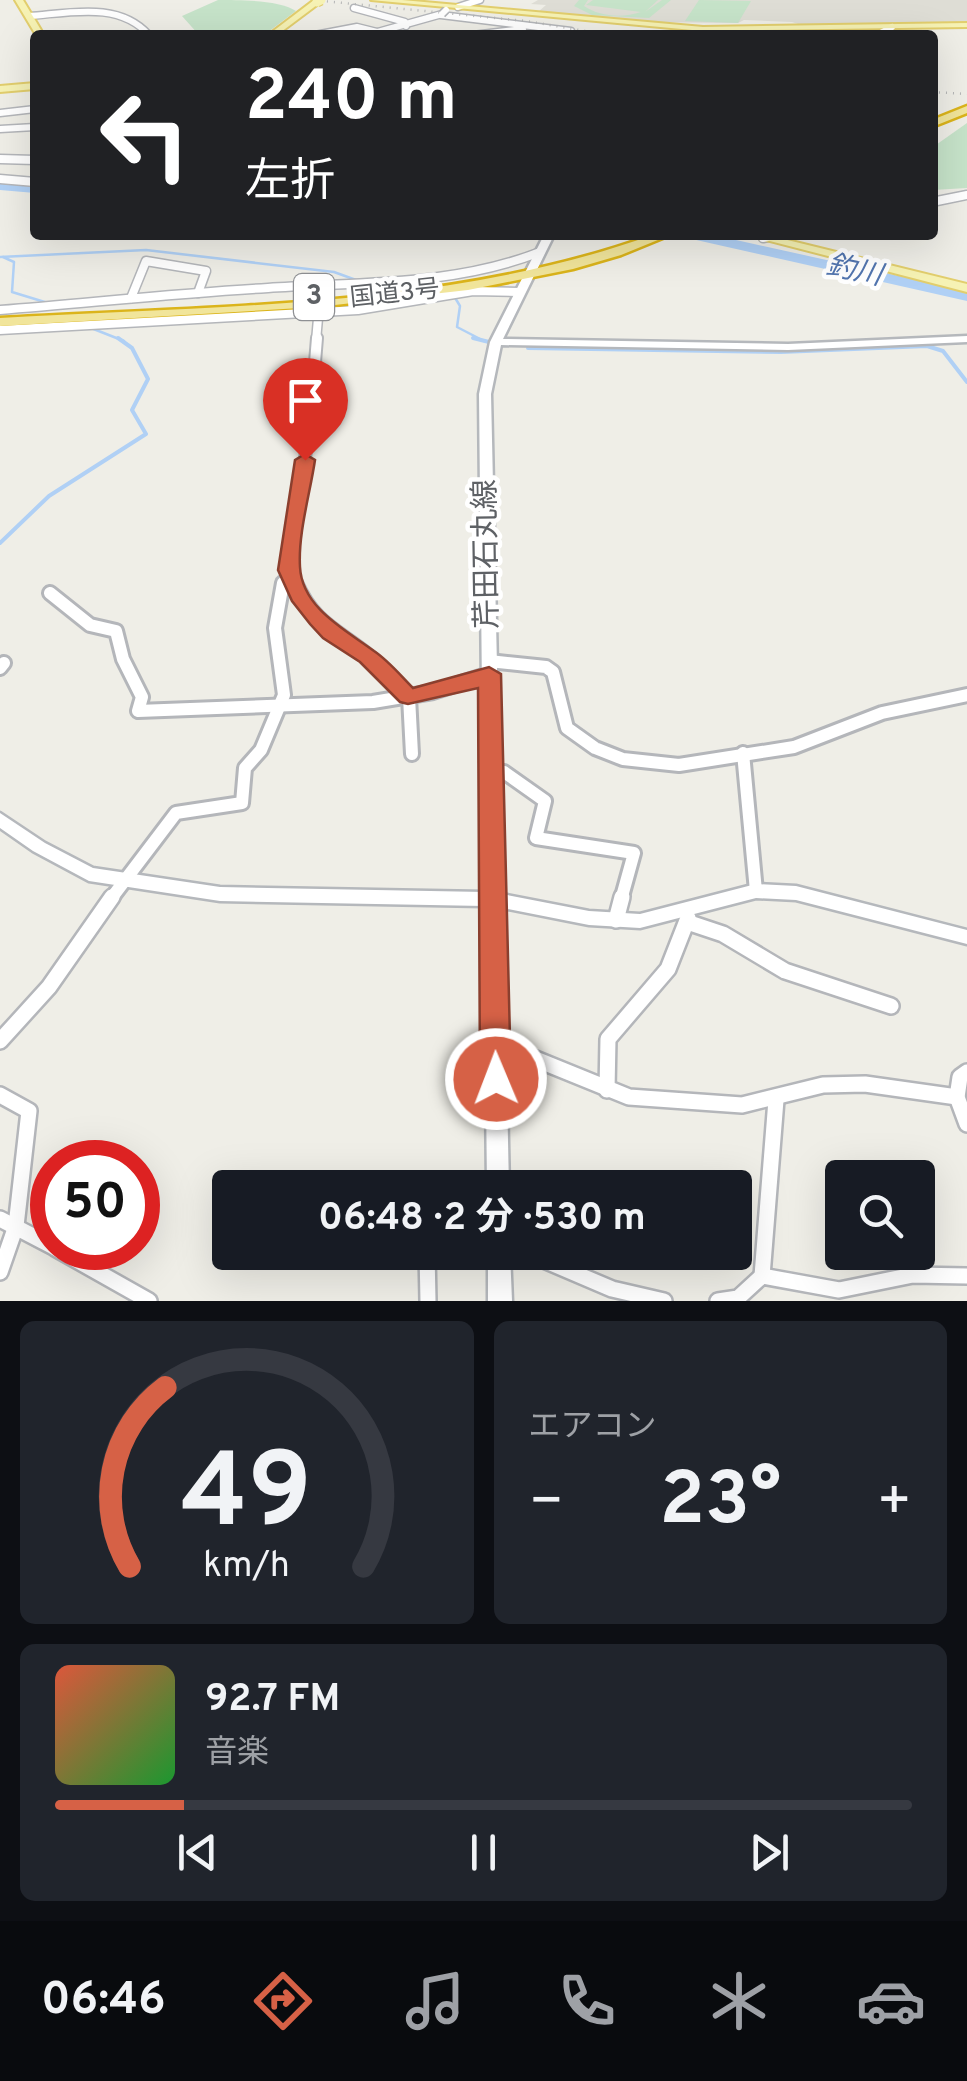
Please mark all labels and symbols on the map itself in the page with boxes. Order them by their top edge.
water label: 釣川 [823,249,888,296]
road number: 3 [294,274,334,320]
street label: 国道3号 [349,274,441,316]
pin [263,358,348,461]
street label: 芹田石丸線 [468,479,508,629]
position arrow [444,1027,548,1131]
speed limit sign: 50 [30,1140,160,1270]

